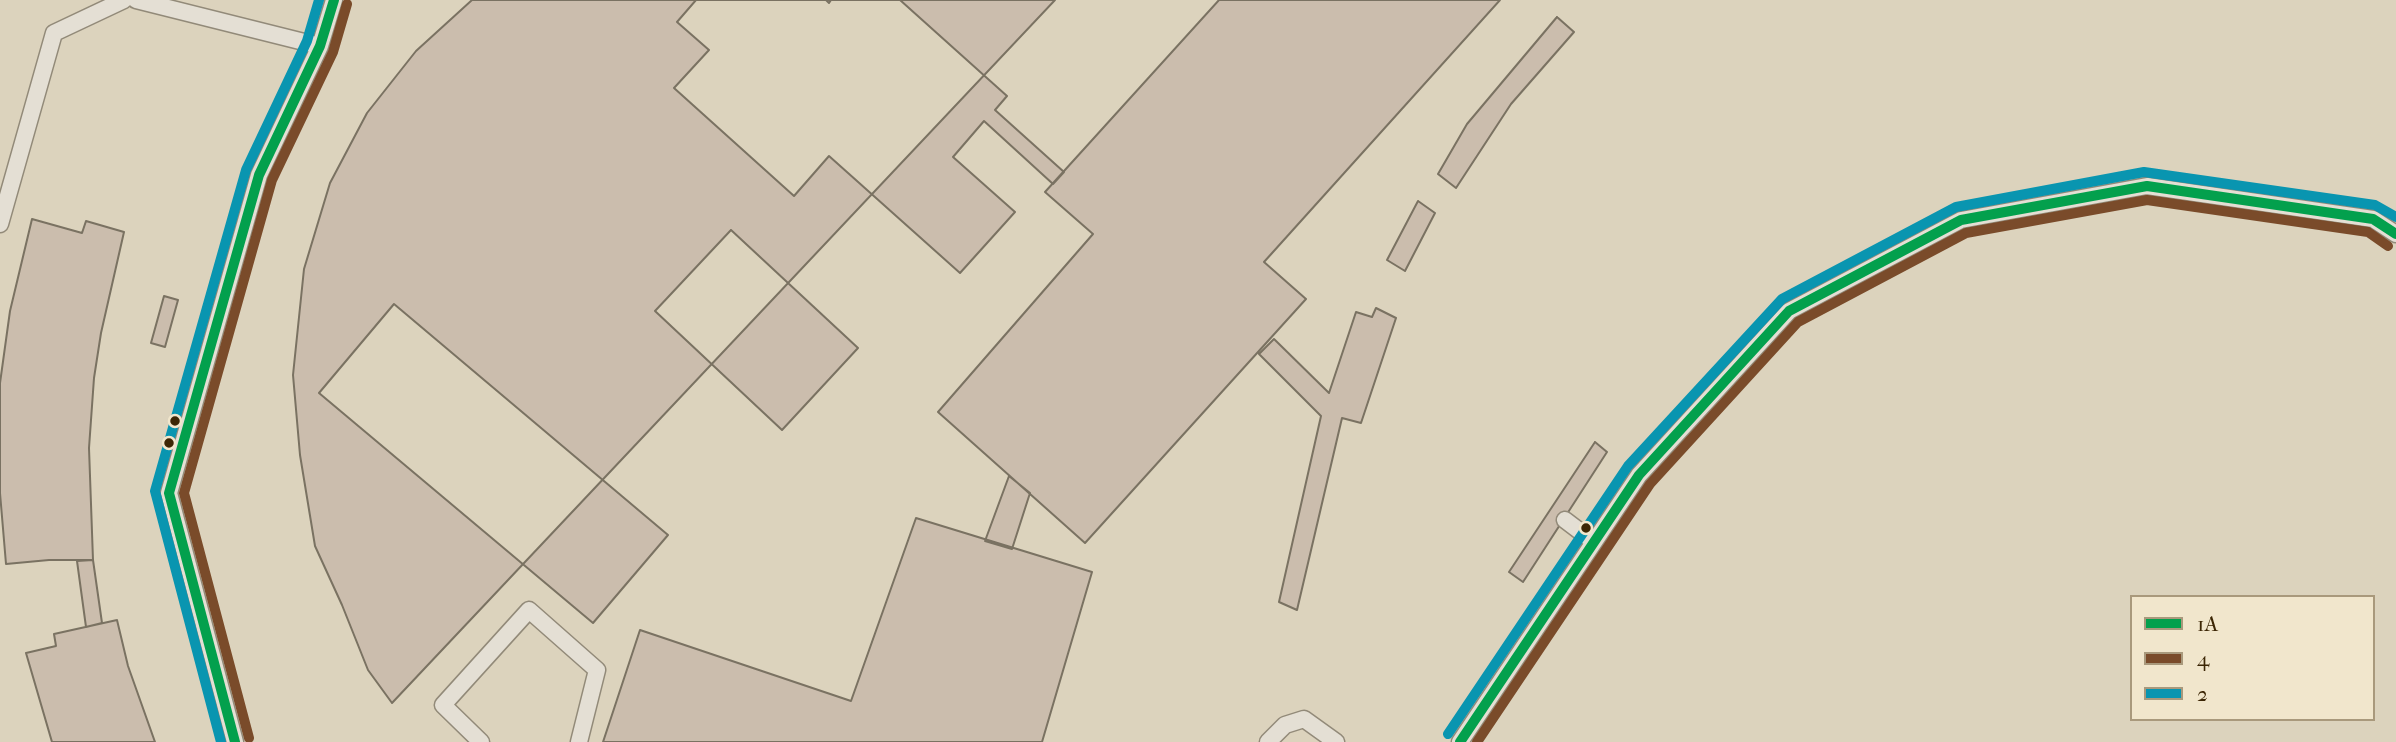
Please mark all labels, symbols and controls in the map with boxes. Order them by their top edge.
unlabelled marker [168,414,182,428]
unlabelled marker [162,436,176,450]
unlabelled marker [1579,521,1593,535]
legend [2130,595,2375,721]
text: 1A [2197,612,2218,636]
text: 4 [2197,647,2209,671]
text: 2 [2197,682,2208,706]

